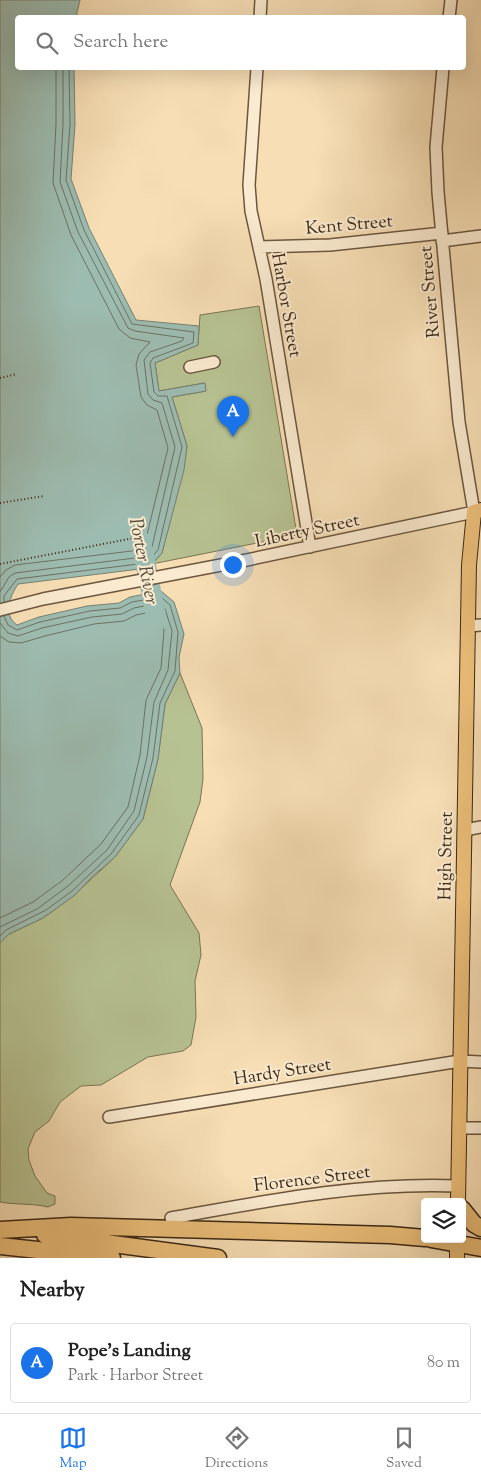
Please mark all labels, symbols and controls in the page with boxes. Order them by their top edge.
search box [15,15,466,70]
icon: search [33,29,61,57]
text: Search here [73,29,168,56]
street label: Kent Street [304,209,394,243]
street label: River Street [414,245,448,339]
street label: Harbor Street [263,251,307,360]
pin: A [217,396,249,437]
street label: Liberty Street [253,508,362,556]
water label: Porter River [121,516,164,607]
your location [220,552,246,578]
street label: High Street [433,811,461,901]
street label: Hardy Street [232,1052,333,1094]
street label: Florence Street [253,1160,372,1200]
map controls [421,1198,466,1243]
button: layers [421,1198,466,1243]
text: Nearby [20,1276,85,1306]
text: Pope's Landing [68,1338,191,1365]
text: A [31,1352,44,1375]
text: 80 m [427,1352,460,1375]
text: Park · Harbor Street [68,1365,203,1388]
tab: Map [59,1424,87,1474]
tab: Directions [205,1424,268,1474]
tab: Saved [386,1424,422,1474]

